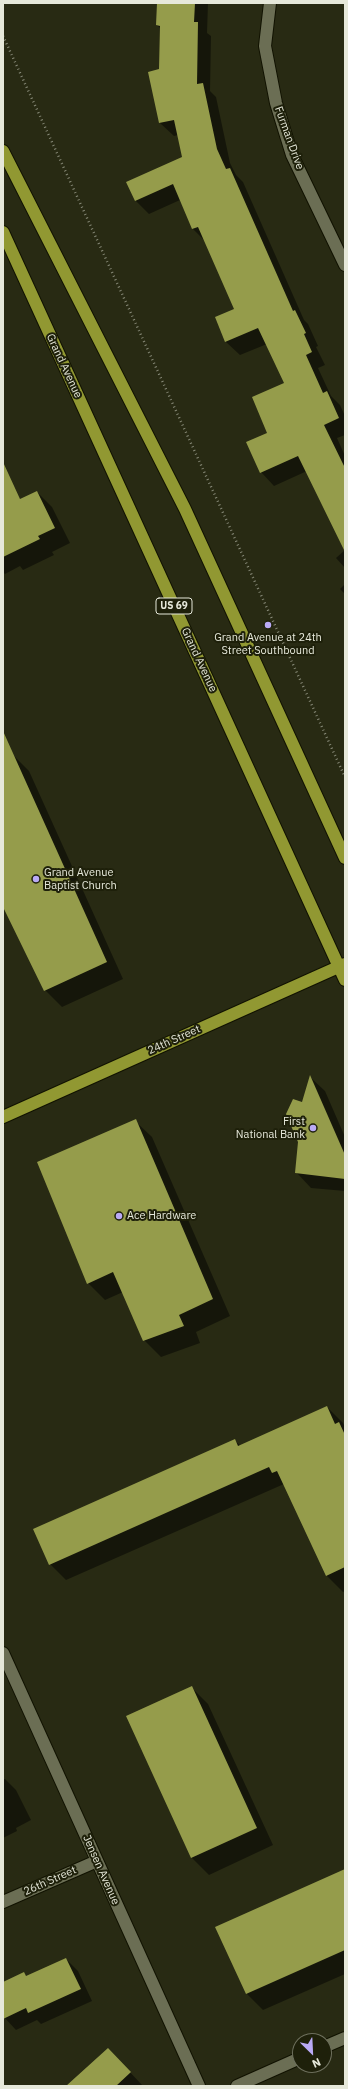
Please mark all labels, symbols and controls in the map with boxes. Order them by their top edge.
street label: Furman Drive [272,105,306,171]
street label: Grand Avenue [43,332,85,400]
road number: US 69 [156,598,192,614]
marker: Grand Avenue at 24th Street Southbound [263,620,273,630]
street label: Grand Avenue [178,626,220,694]
place label: Grand Avenue at 24th Street Southbound [214,631,322,657]
place label: Grand Avenue Baptist Church [44,866,117,892]
marker: Grand Avenue Baptist Church [31,874,41,884]
street label: 24th Street [146,1023,202,1057]
place label: First National Bank [236,1115,305,1141]
marker: First National Bank [308,1123,318,1133]
place label: Ace Hardware [127,1209,196,1223]
marker: Ace Hardware [114,1211,124,1221]
street label: Jensen Avenue [80,1833,122,1907]
street label: 26th Street [22,1864,78,1898]
north arrow [292,2033,332,2073]
text: N [310,2055,323,2071]

